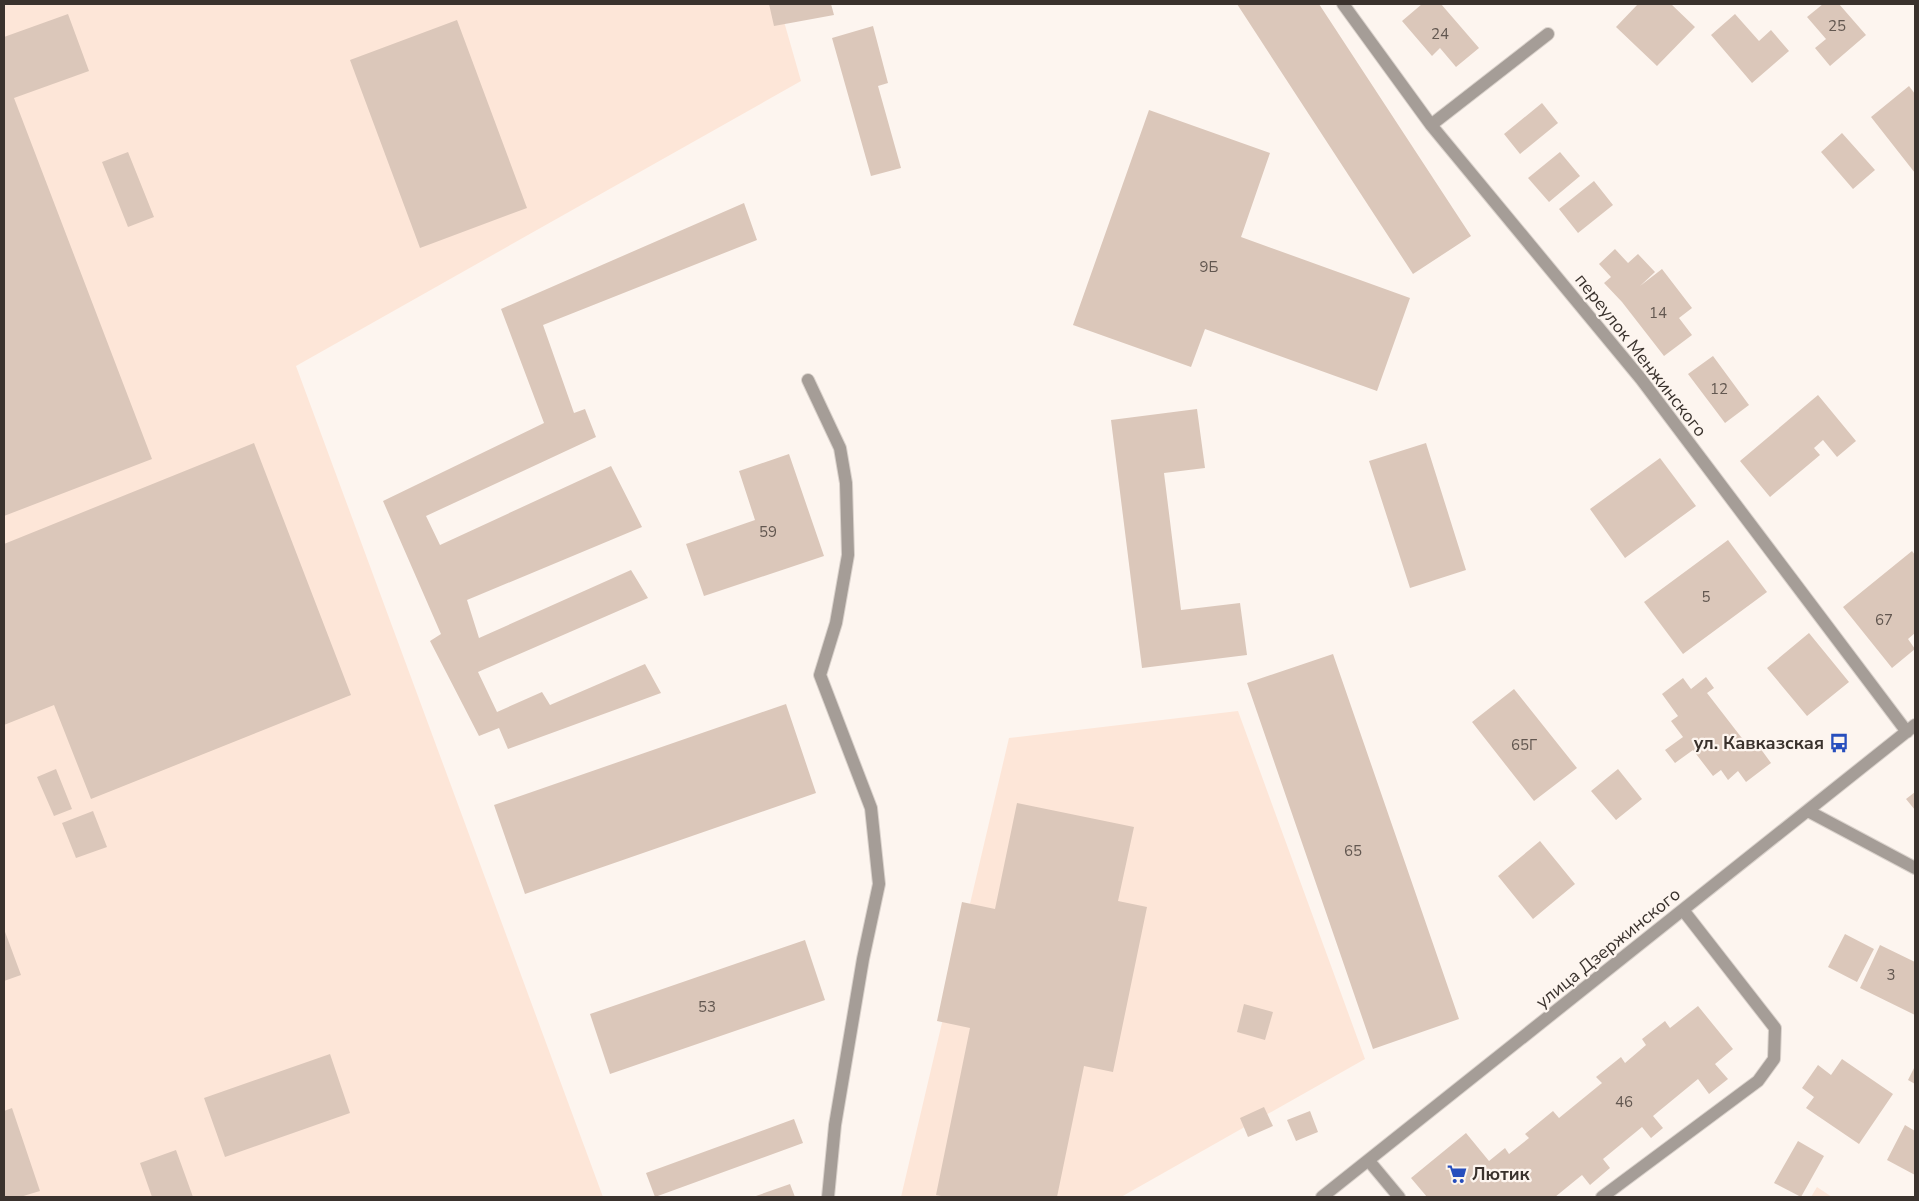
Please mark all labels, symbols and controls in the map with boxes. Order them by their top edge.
house number: 25 [1828,16,1846,36]
house number: 24 [1431,24,1449,44]
house number: 9Б [1200,257,1219,277]
street label: переулок Менжинского [1570,268,1712,442]
house number: 14 [1649,303,1667,323]
house number: 12 [1710,379,1728,399]
house number: 59 [759,522,777,542]
house number: 5 [1701,587,1711,607]
house number: 67 [1875,610,1893,630]
place label: ул. Кавказская [1694,731,1824,755]
bus stop icon: ул. Кавказская [1828,732,1850,754]
house number: 65Г [1511,735,1537,755]
house number: 65 [1344,841,1362,861]
street label: улица Дзержинского [1531,882,1685,1014]
house number: 3 [1886,965,1896,985]
house number: 53 [698,997,716,1017]
house number: 46 [1615,1092,1633,1112]
place label: Лютик [1472,1162,1531,1186]
supermarket icon: Лютик [1446,1163,1468,1185]

